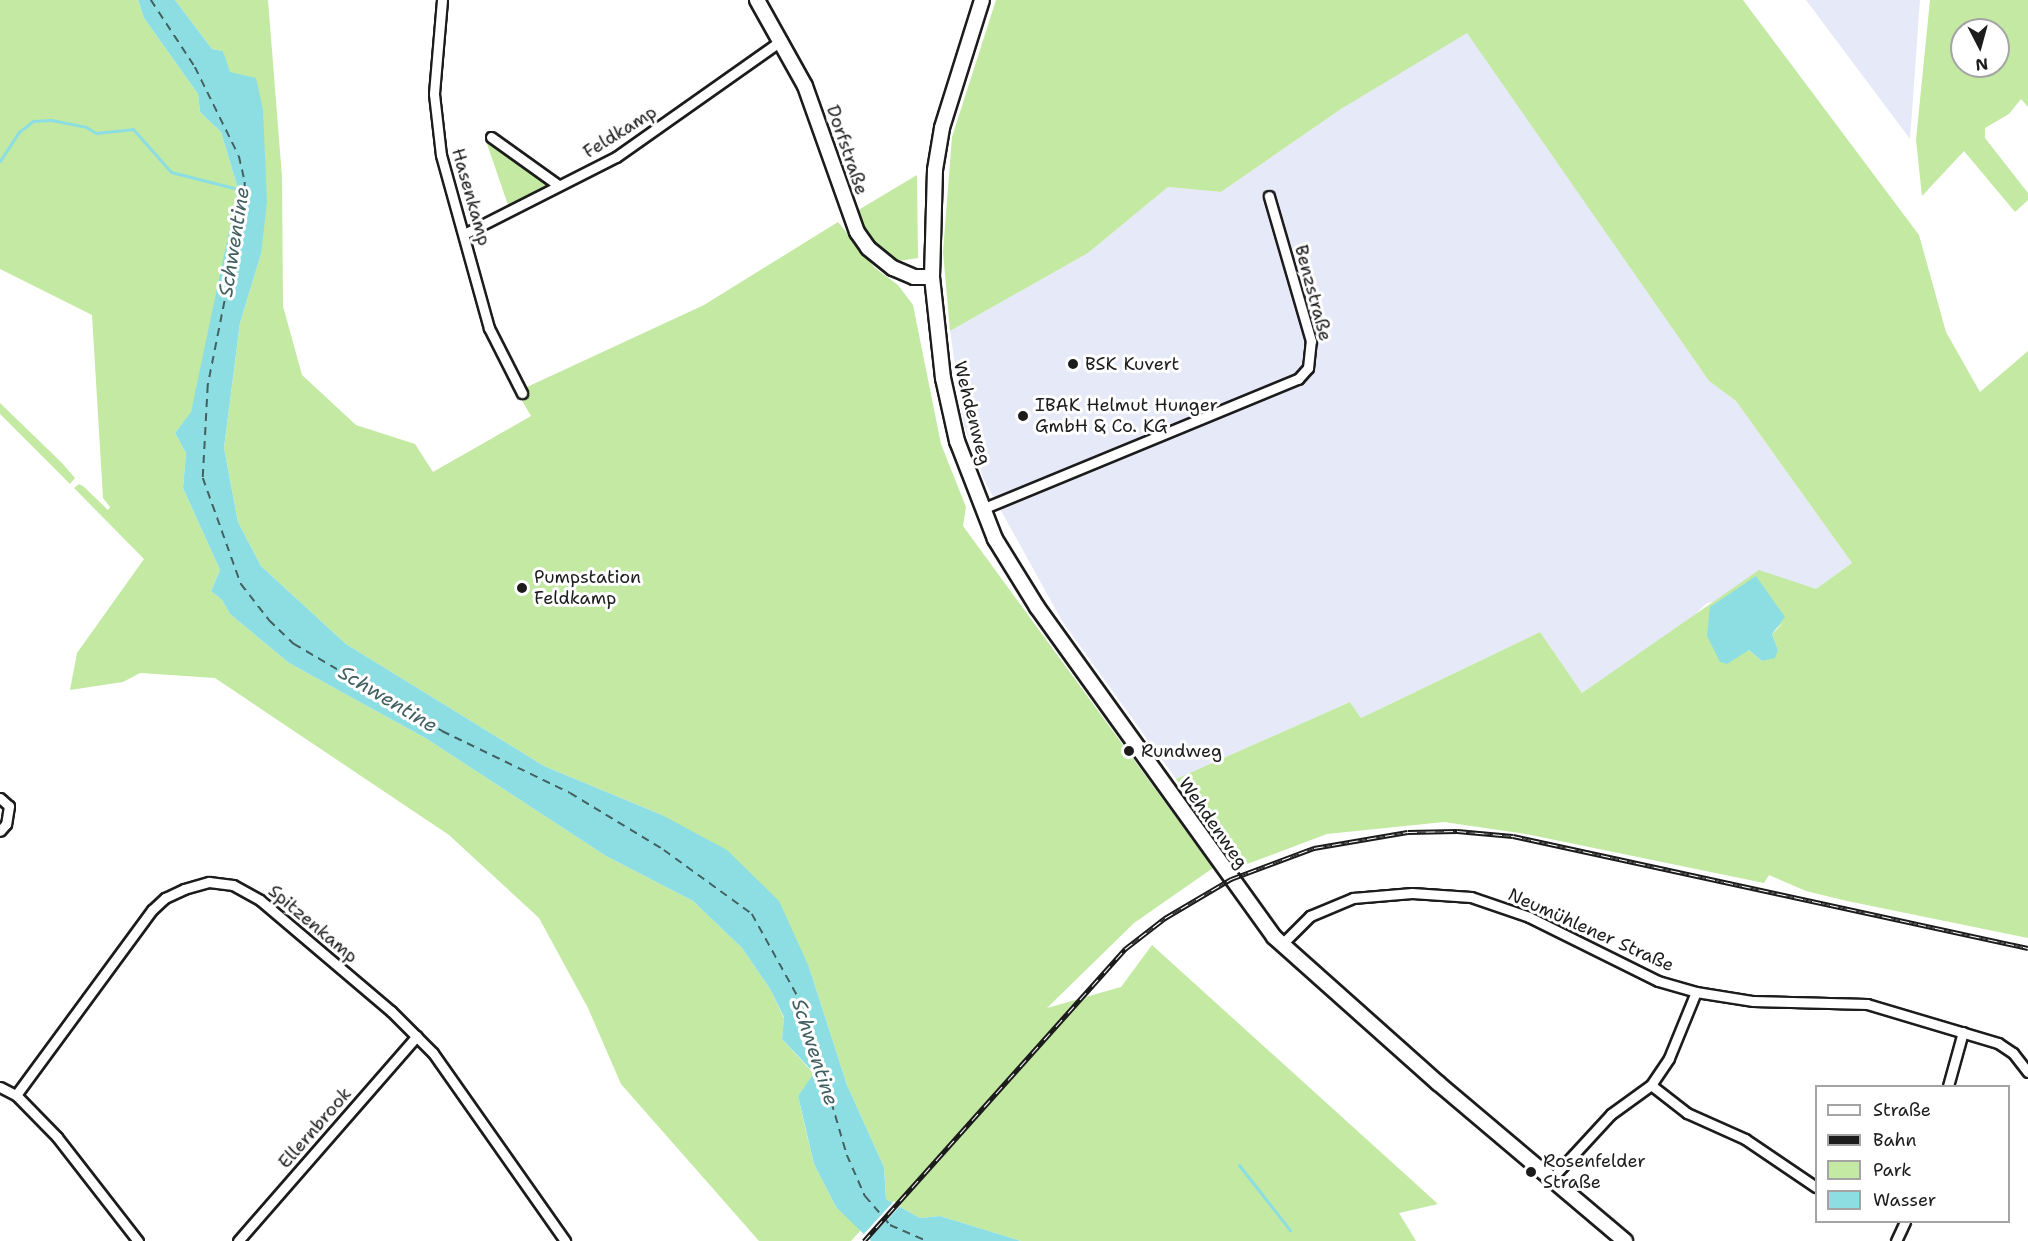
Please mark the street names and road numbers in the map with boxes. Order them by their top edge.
street label: Feldkamp [579,101,661,163]
street label: Dorfstraße [822,102,872,198]
street label: Hasenkamp [447,146,495,248]
street label: Benzstraße [1290,243,1336,343]
street label: Wehdenweg [949,359,995,467]
street label: Wehdenweg [1174,773,1252,873]
street label: Spitzenkamp [264,880,362,968]
street label: Neumühlener Straße [1505,884,1677,976]
street label: Ellernbrook [274,1083,356,1173]

